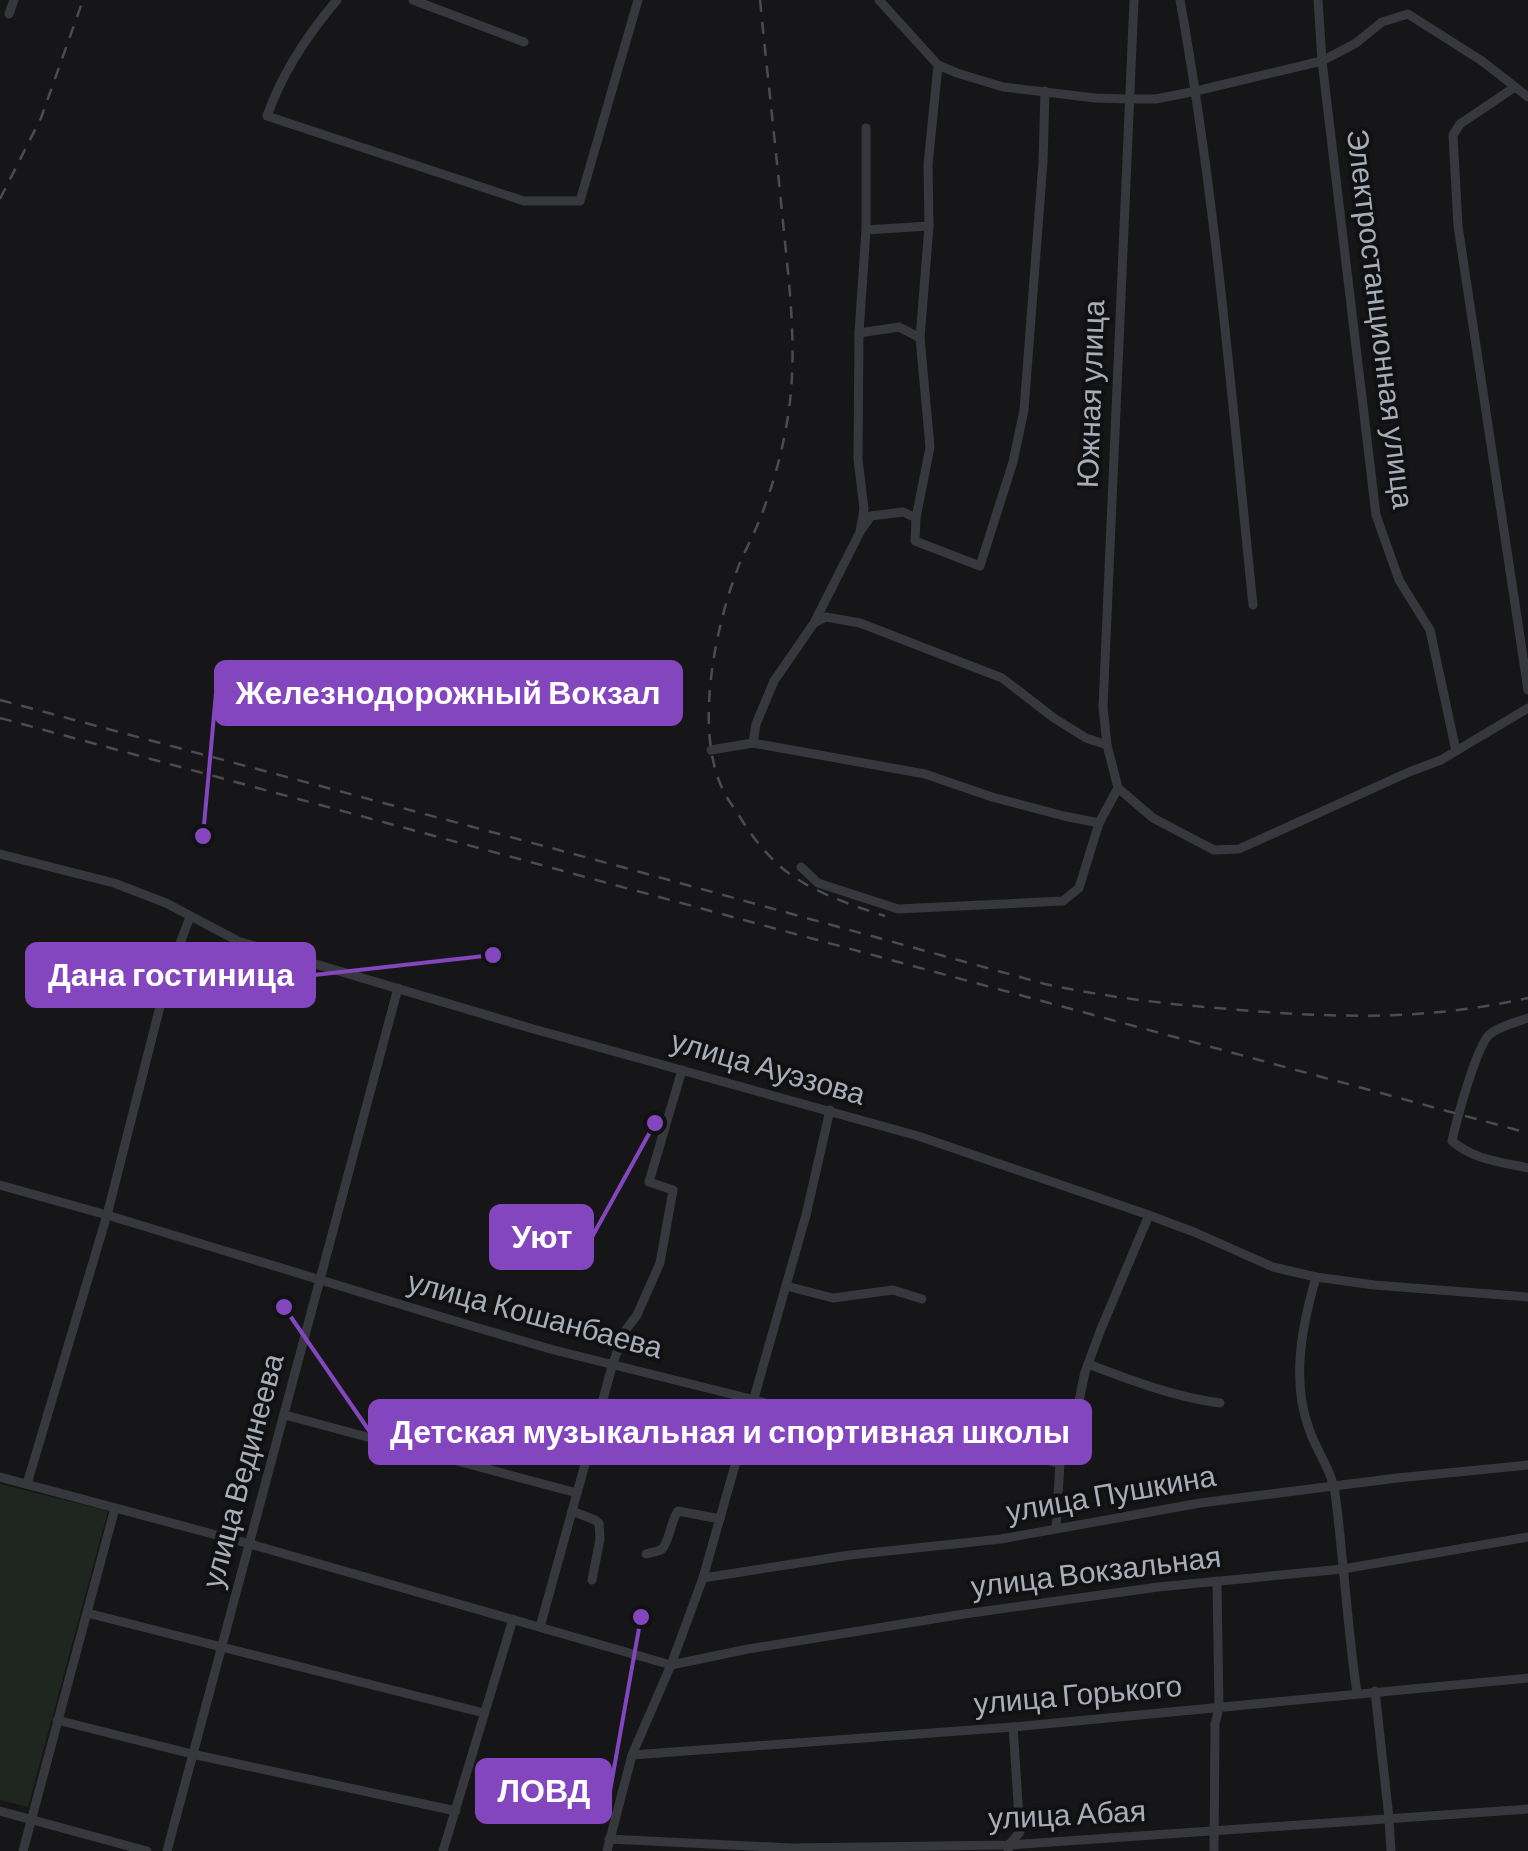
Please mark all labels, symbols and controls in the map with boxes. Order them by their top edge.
street label: Электростанционная улица [1341,127,1423,511]
street label: Южная улица [1068,299,1110,489]
callout: Железнодорожный Вокзал [216,662,681,724]
text: Железнодорожный Вокзал [234,672,661,711]
callout: Дана гостиница [27,944,314,1006]
text: Дана гостиница [48,954,294,993]
street label: улица Ауэзова [667,1021,870,1111]
callout: Уют [491,1206,592,1268]
text: Уют [512,1216,572,1254]
street label: улица Кошанбаева [404,1262,667,1364]
street label: улица Вединеева [192,1349,290,1592]
callout: Детская музыкальная и спортивная школы [370,1401,1090,1463]
text: Детская музыкальная и спортивная школы [390,1411,1070,1450]
street label: улица Пушкина [1003,1456,1219,1528]
street label: улица Вокзальная [969,1537,1223,1603]
street label: улица Горького [972,1666,1183,1720]
callout: ЛОВД [477,1760,610,1822]
text: ЛОВД [498,1770,591,1809]
street label: улица Абая [987,1791,1147,1835]

